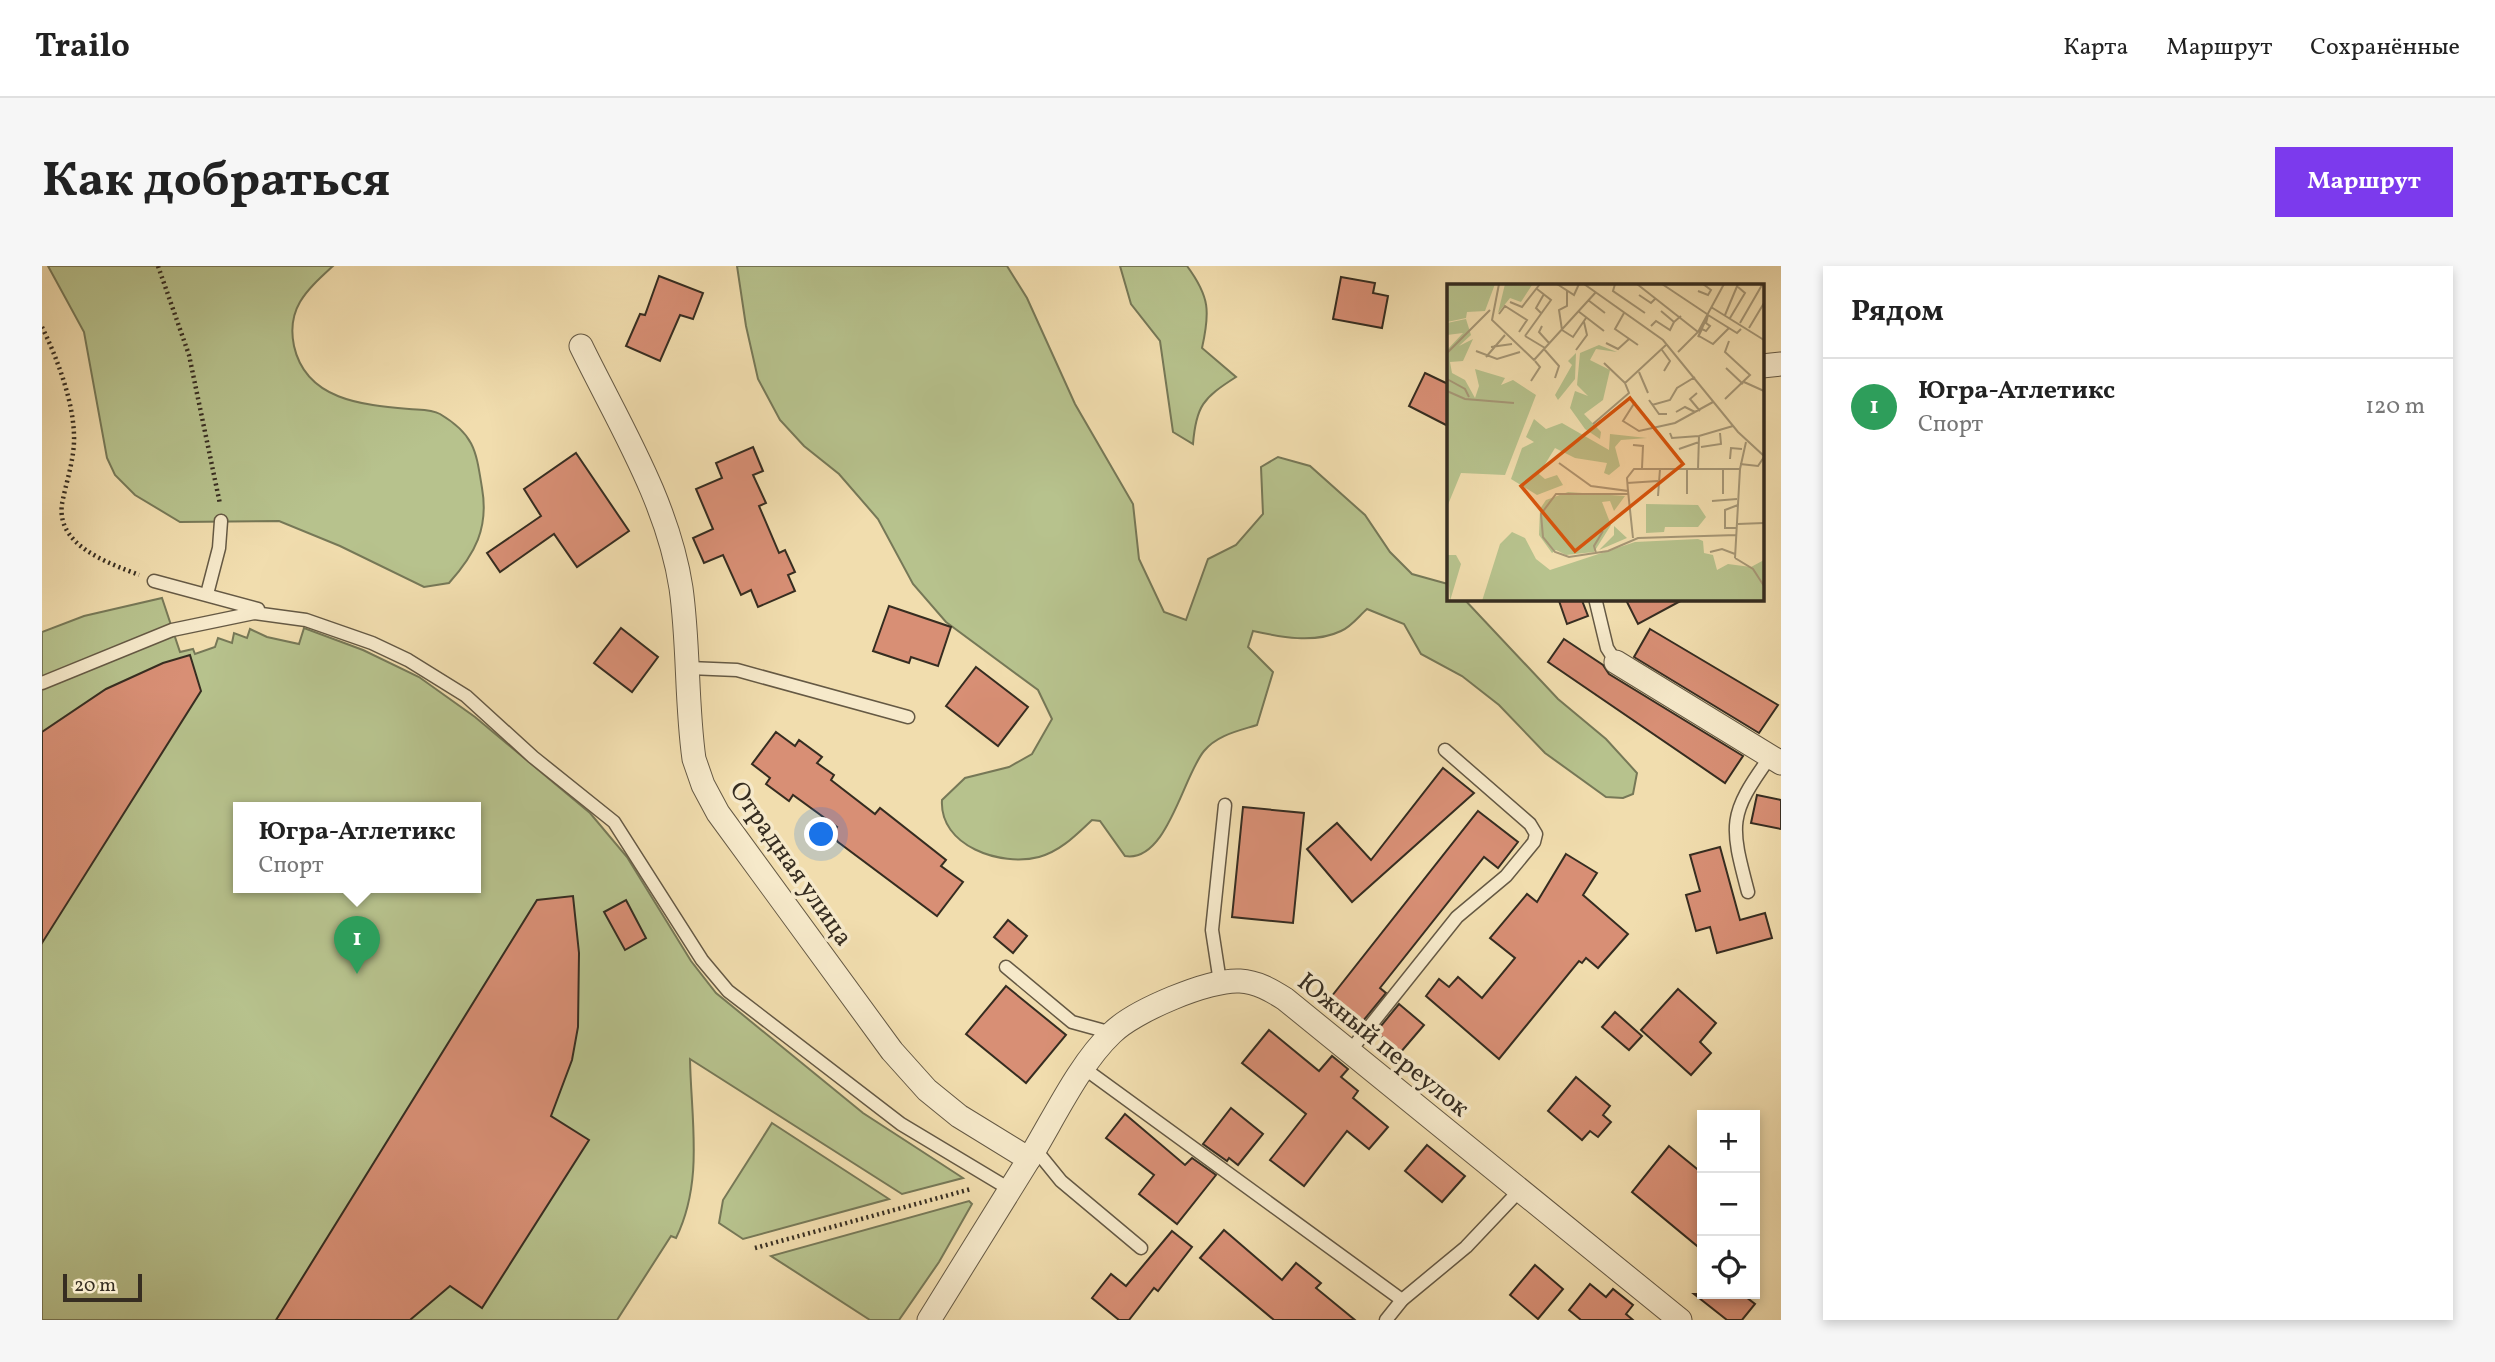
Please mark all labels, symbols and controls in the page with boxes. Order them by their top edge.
text: Trailo [35,25,130,71]
text: Карта [2063,31,2128,65]
text: Маршрут [2166,31,2272,65]
text: Сохранённые [2310,31,2460,65]
button: Маршрут [2275,147,2453,217]
text: Как добраться [42,148,390,217]
inset map [1447,284,1764,600]
text: Рядом [1851,291,1944,333]
text: Югра-Атлетикс [1918,373,2115,409]
text: 1 [1869,391,1879,423]
text: 120 m [2365,391,2425,423]
text: Спорт [1918,409,1983,441]
street label: Отрадная улица [720,774,861,954]
popup [233,802,481,893]
text: Югра-Атлетикс [258,814,456,850]
your location [804,817,838,851]
text: Спорт [258,850,324,882]
pin: 1 [334,916,380,974]
street label: Южный переулок [1289,965,1476,1126]
map controls [1697,1110,1760,1299]
button: + [1697,1110,1760,1173]
button: − [1697,1173,1760,1236]
button: locate [1697,1236,1760,1299]
scale bar [63,1271,142,1303]
text: 20 m [74,1273,116,1299]

